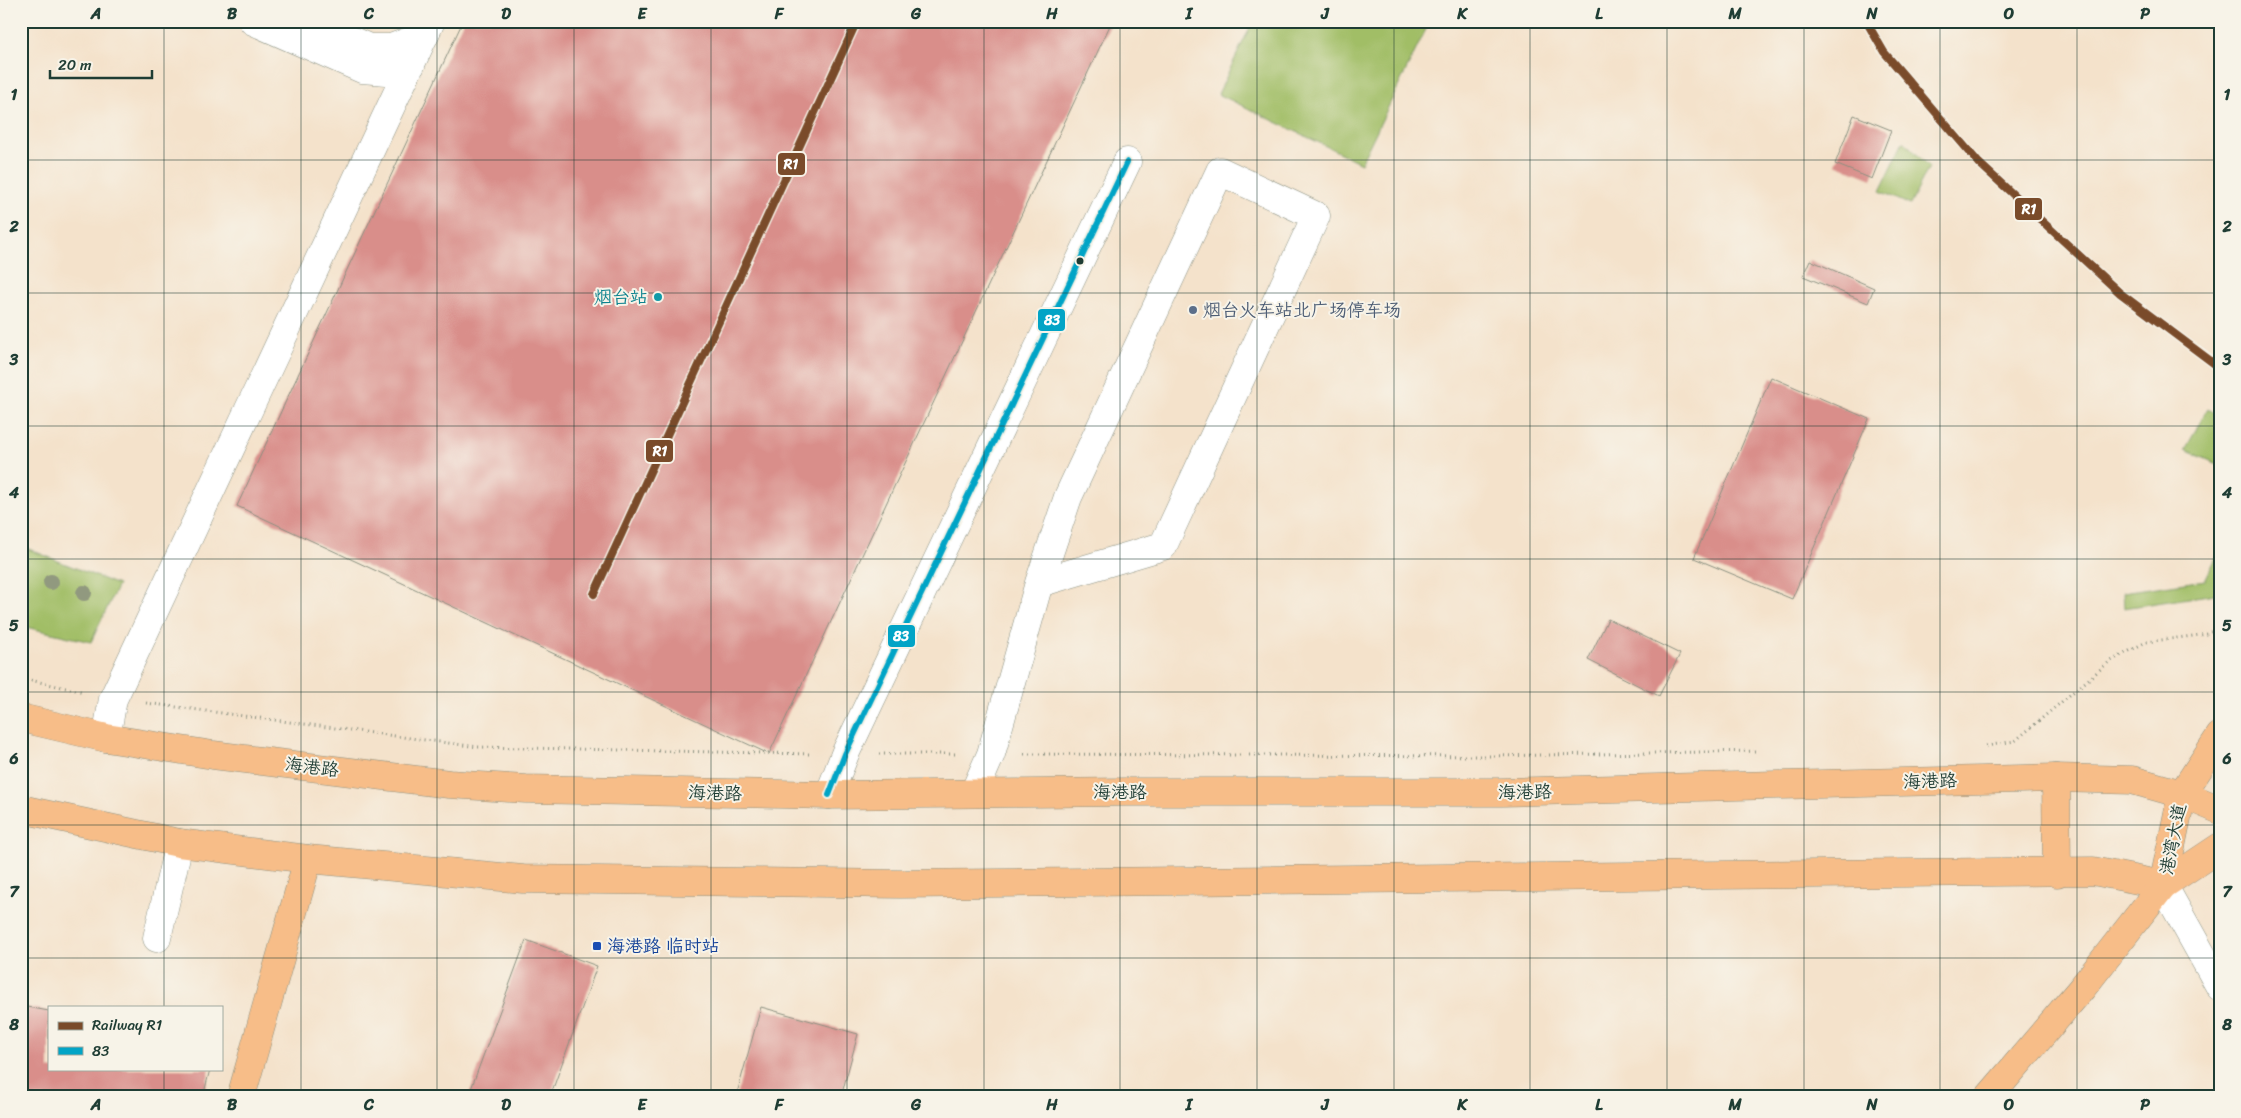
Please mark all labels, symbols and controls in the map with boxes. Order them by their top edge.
text: A [90,0,101,28]
text: B [227,0,238,28]
text: C [363,0,375,28]
text: D [501,0,511,28]
text: E [638,0,648,28]
text: F [774,0,785,28]
text: G [910,0,922,28]
text: H [1045,0,1058,28]
text: I [1185,0,1194,28]
text: J [1320,0,1330,28]
text: K [1456,0,1468,28]
text: L [1595,0,1603,28]
text: M [1727,0,1742,28]
text: N [1865,0,1878,28]
text: O [2003,0,2015,28]
text: P [2140,0,2150,28]
scale bar [50,48,152,80]
text: 20 m [58,52,92,78]
text: 1 [11,80,18,109]
text: 1 [2224,80,2231,109]
line badge: R1 [777,152,806,176]
text: R1 [783,152,798,177]
line badge: R1 [2014,197,2043,221]
text: R1 [2021,197,2036,222]
text: 2 [8,212,19,241]
text: 2 [2221,212,2232,241]
unlabelled marker [1075,256,1085,266]
place label: 烟台站 [594,281,648,313]
marker: 烟台站 [652,291,664,303]
place label: 烟台火车站北广场停车场 [1203,294,1401,326]
marker: 烟台火车站北广场停车场 [1187,304,1199,316]
line badge: 83 [1037,308,1066,332]
text: 83 [1043,308,1060,333]
text: 3 [9,345,19,374]
text: 3 [2222,345,2232,374]
line badge: R1 [645,439,674,463]
text: R1 [652,439,667,464]
text: 4 [8,478,19,507]
text: 4 [2221,478,2232,507]
text: 5 [9,611,19,640]
text: 5 [2222,611,2232,640]
line badge: 83 [887,624,916,648]
text: 83 [892,624,909,649]
text: 6 [8,744,19,773]
text: 6 [2221,744,2232,773]
street label: 海港路 [283,748,341,786]
street label: 海港路 [1902,764,1958,798]
street label: 海港路 [1093,776,1147,808]
street label: 海港路 [1498,776,1552,808]
street label: 海港路 [688,777,742,809]
street label: 港湾大道 [2150,801,2196,877]
text: 7 [9,877,20,906]
text: 7 [2222,877,2233,906]
place label: 海港路 临时站 [607,930,720,962]
marker: 海港路 临时站 [591,940,603,952]
legend [48,1006,222,1070]
text: 8 [8,1010,19,1039]
text: 8 [2221,1010,2232,1039]
text: Railway R1 [92,1012,162,1038]
text: 83 [92,1038,109,1064]
text: A [90,1090,101,1118]
text: B [227,1090,238,1118]
text: C [363,1090,375,1118]
text: D [501,1090,511,1118]
text: E [638,1090,648,1118]
text: F [774,1090,785,1118]
text: G [910,1090,922,1118]
text: H [1045,1090,1058,1118]
text: I [1185,1090,1194,1118]
text: J [1320,1090,1330,1118]
text: K [1456,1090,1468,1118]
text: L [1595,1090,1603,1118]
text: M [1727,1090,1742,1118]
text: N [1865,1090,1878,1118]
text: O [2003,1090,2015,1118]
text: P [2140,1090,2150,1118]

